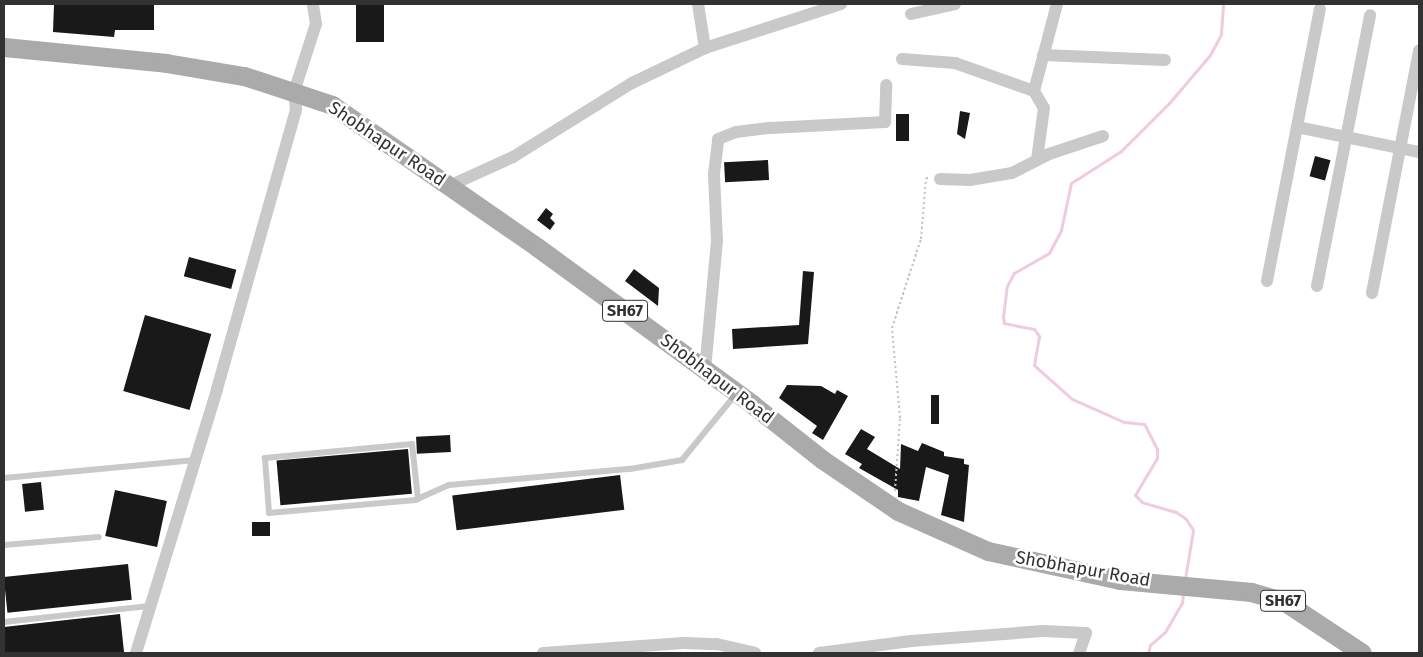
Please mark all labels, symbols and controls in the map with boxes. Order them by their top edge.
street label: Shobhapur Road [324,97,450,191]
road number: SH67 [601,298,649,324]
street label: Shobhapur Road [656,329,778,429]
street label: Shobhapur Road [1014,547,1152,591]
road number: SH67 [1259,588,1307,614]

